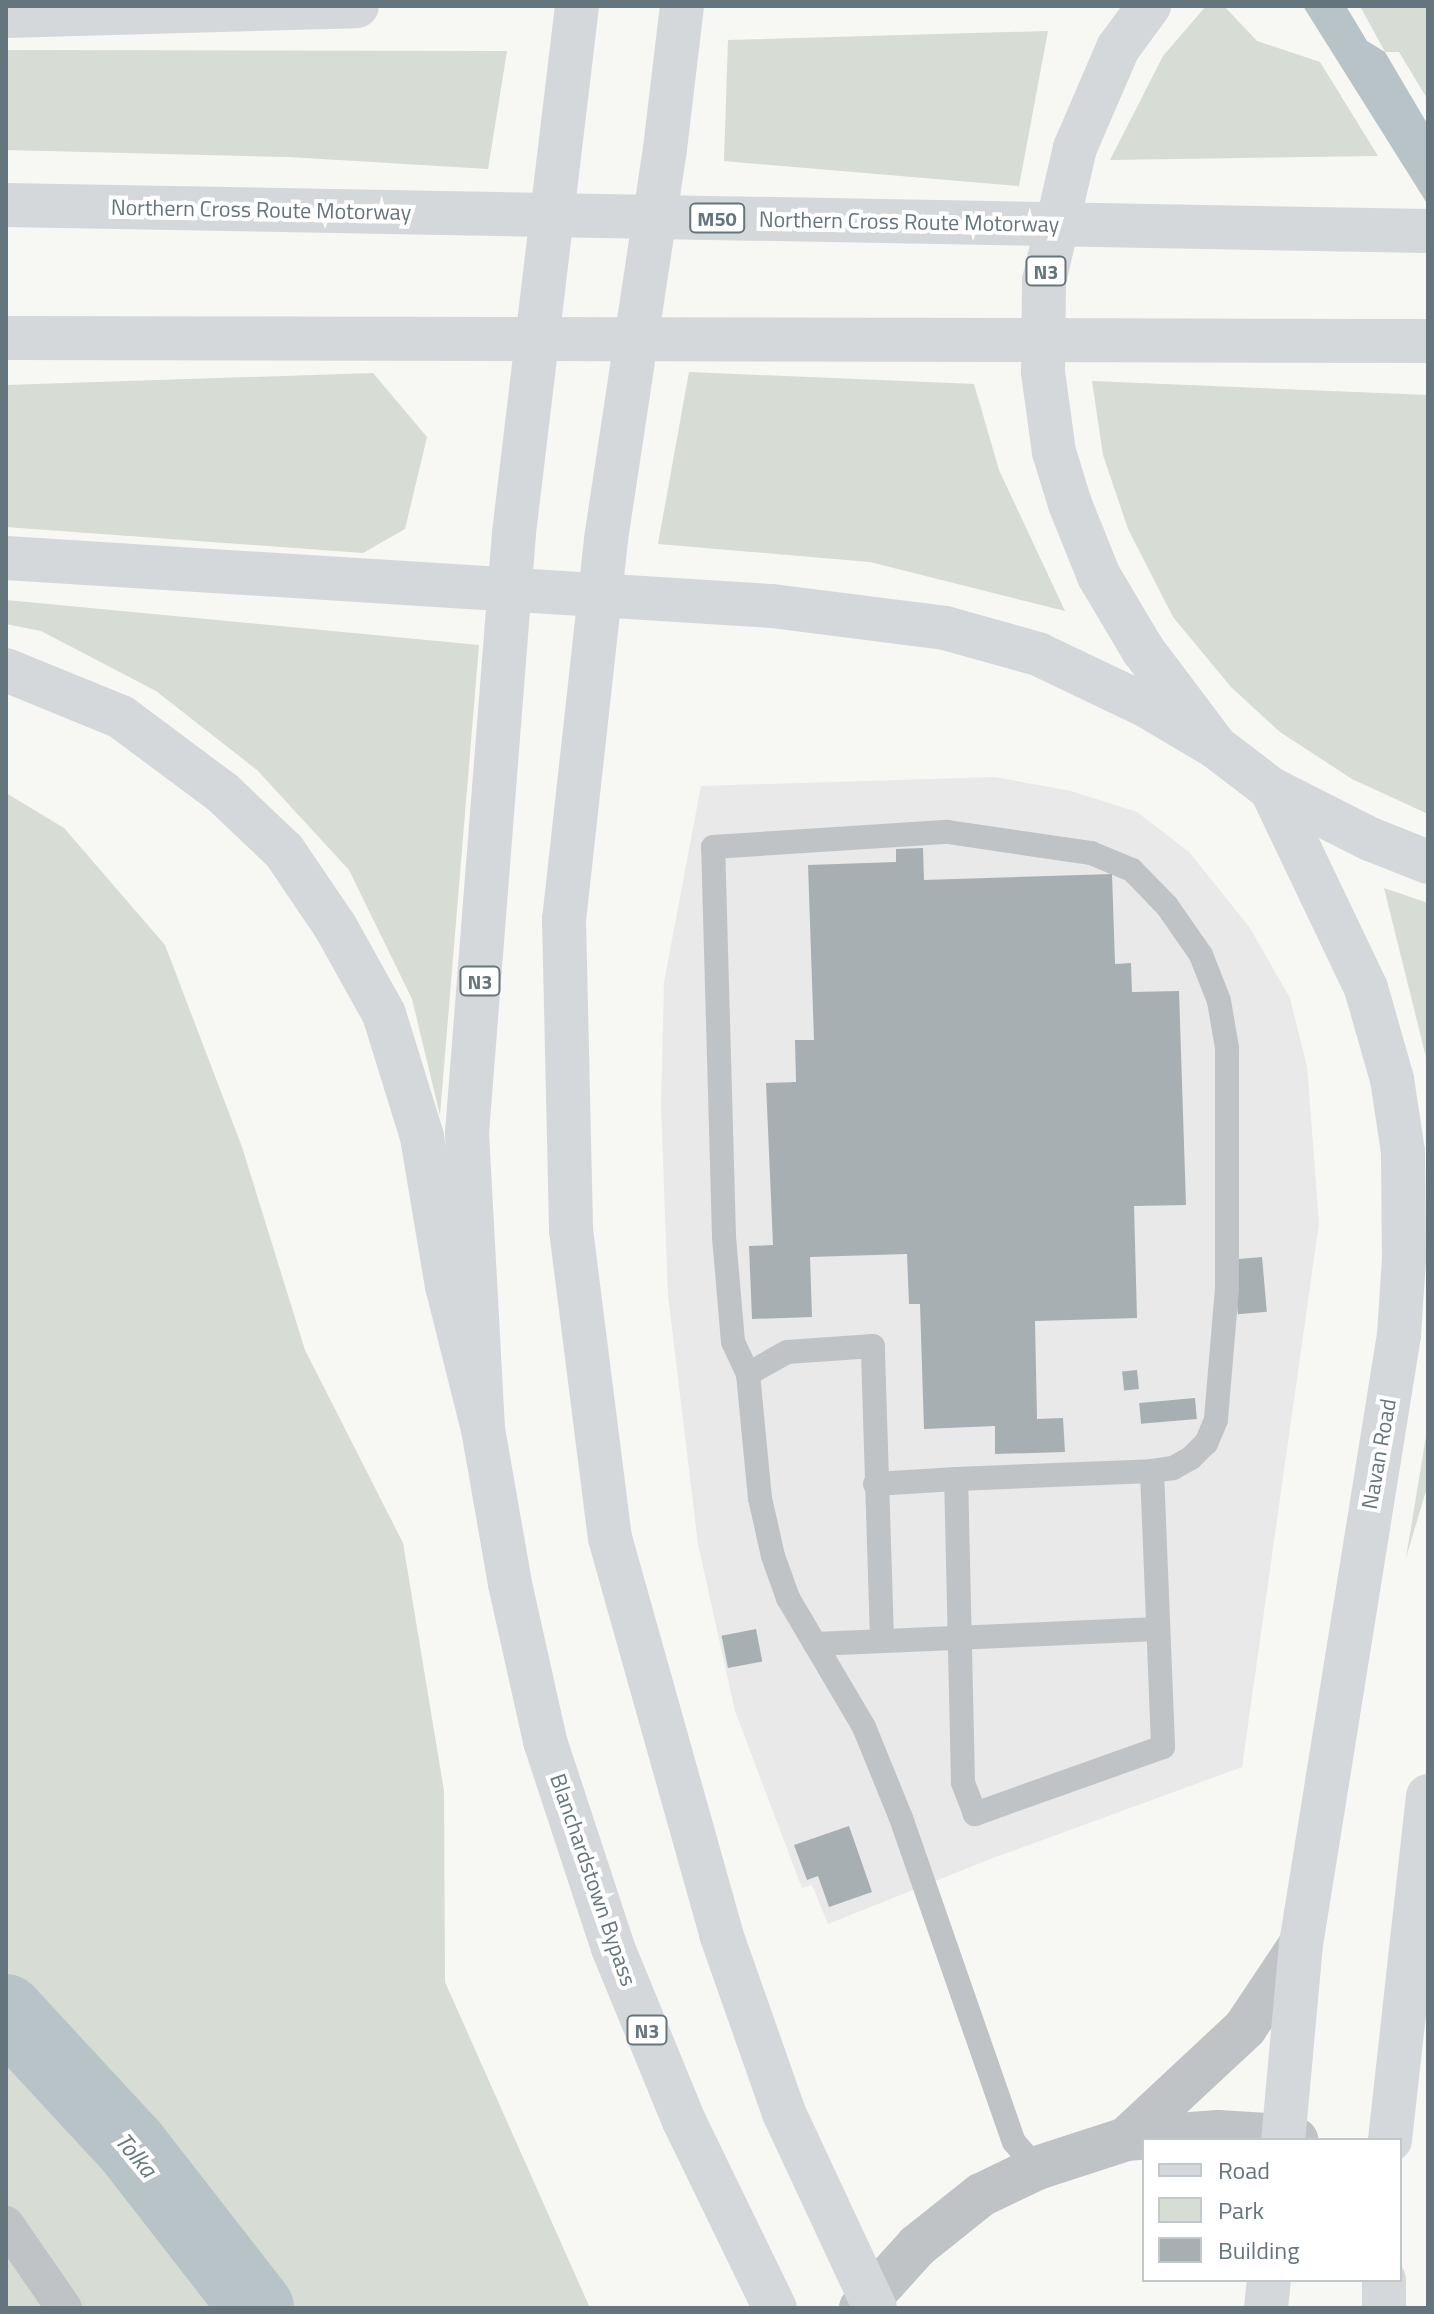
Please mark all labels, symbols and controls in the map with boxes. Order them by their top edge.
street label: Northern Cross Route Motorway [111,194,411,226]
road number: M50 [689,202,745,234]
street label: Northern Cross Route Motorway [759,206,1059,238]
road number: N3 [1024,255,1068,287]
road number: N3 [458,965,502,997]
street label: Navan Road [1356,1397,1402,1511]
street label: Blanchardstown Bypass [544,1770,642,1990]
road number: N3 [625,2014,669,2046]
water label: Tolka [109,2127,163,2183]
legend [1142,2138,1402,2282]
text: Road [1218,2152,1270,2188]
text: Park [1218,2192,1264,2228]
text: Building [1218,2232,1300,2268]

